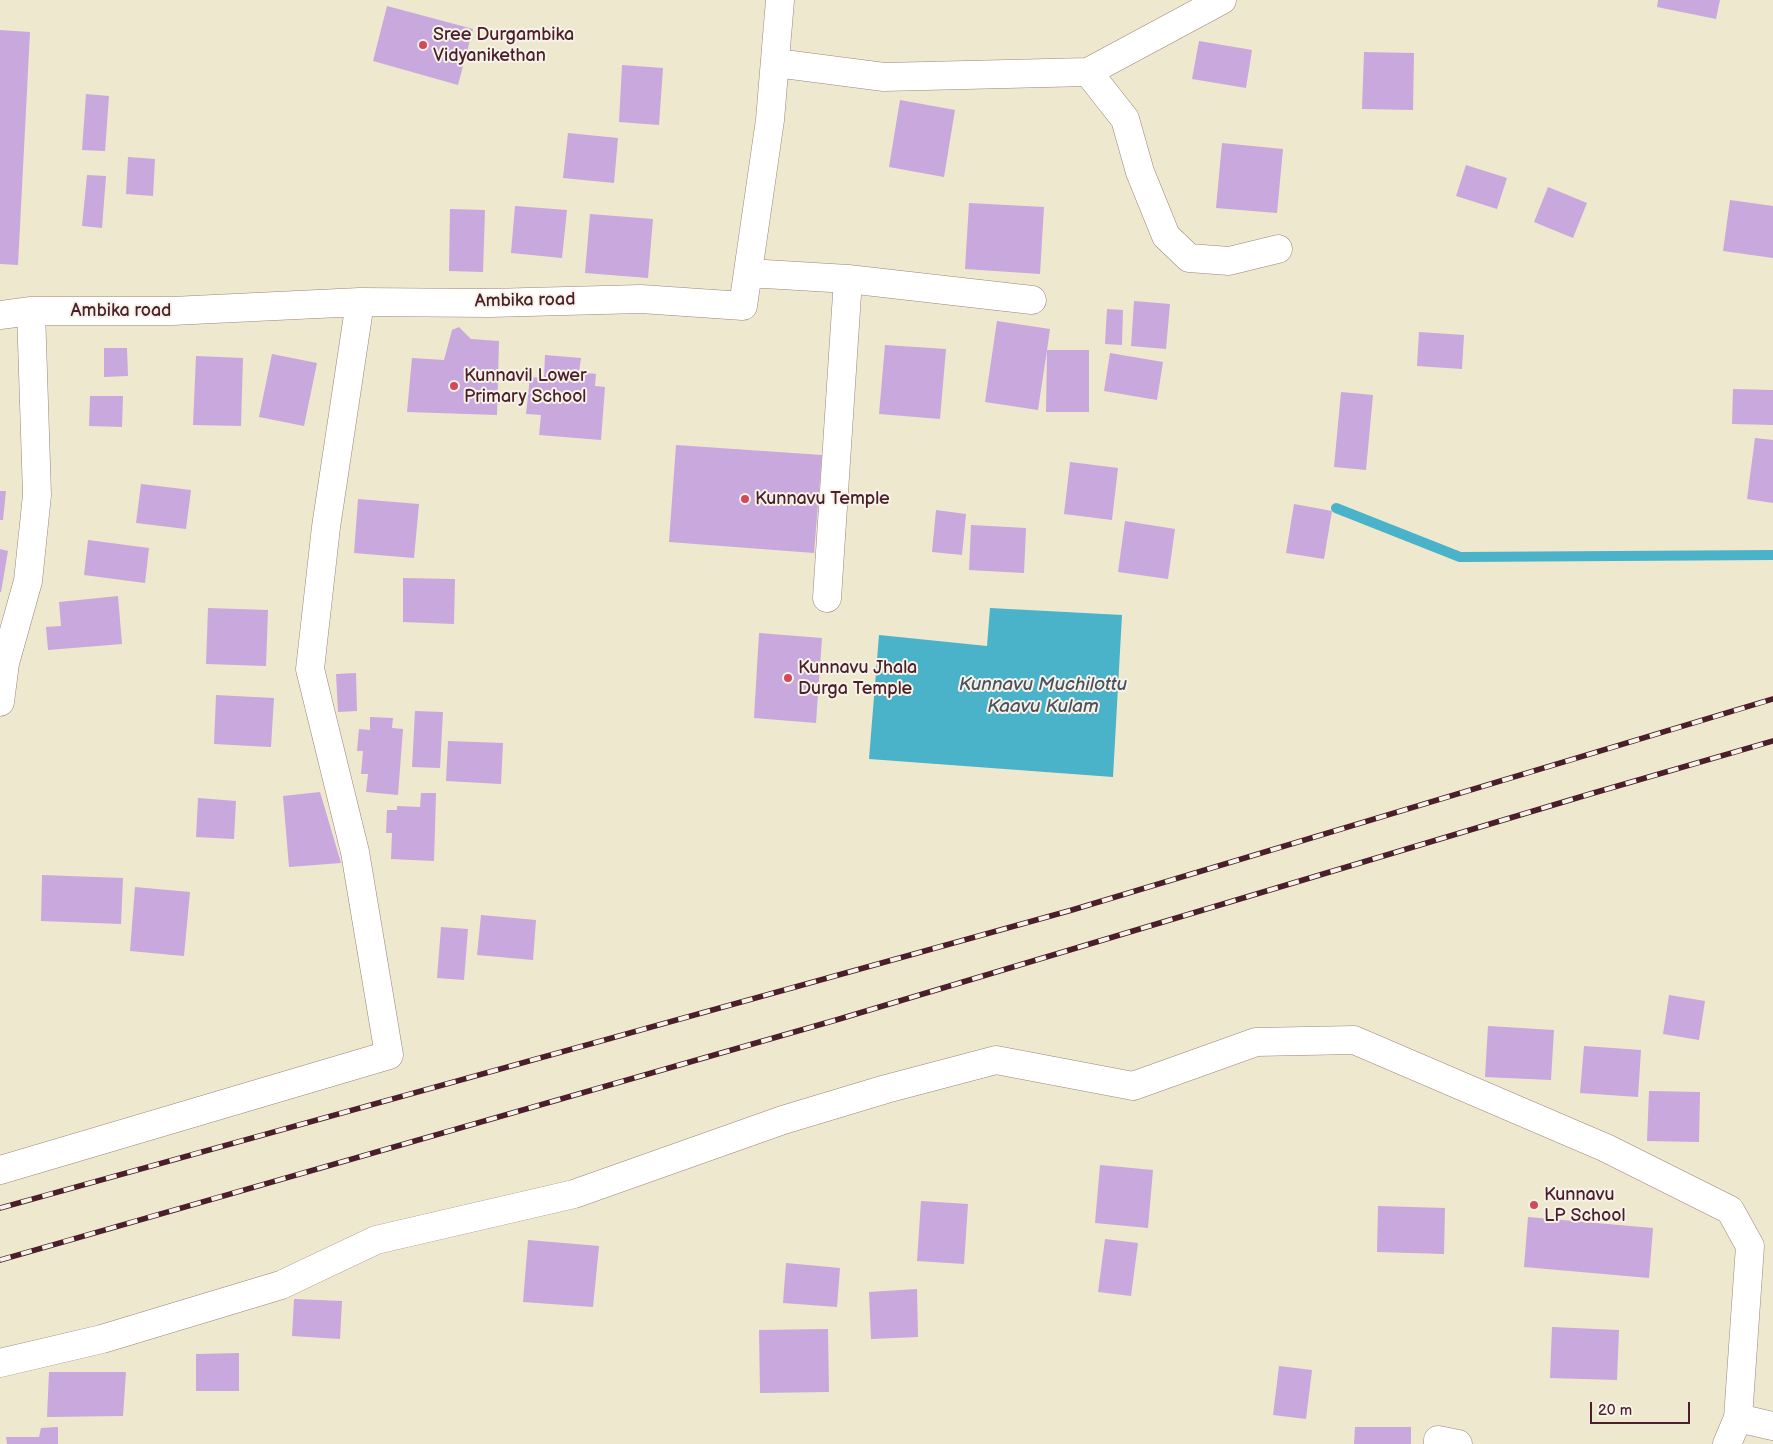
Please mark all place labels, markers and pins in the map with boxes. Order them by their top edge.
place label: Sree Durgambika Vidyanikethan [433,24,574,66]
marker: Sree Durgambika Vidyanikethan [417,39,429,51]
place label: Kunnavil Lower Primary School [464,365,587,408]
marker: Kunnavil Lower Primary School [448,380,460,392]
place label: Kunnavu Temple [755,488,890,510]
marker: Kunnavu Temple [739,493,751,505]
place label: Kunnavu Jhala Durga Temple [798,657,917,700]
marker: Kunnavu Jhala Durga Temple [782,672,794,684]
place label: Kunnavu LP School [1544,1184,1625,1226]
marker: Kunnavu LP School [1528,1199,1540,1211]

